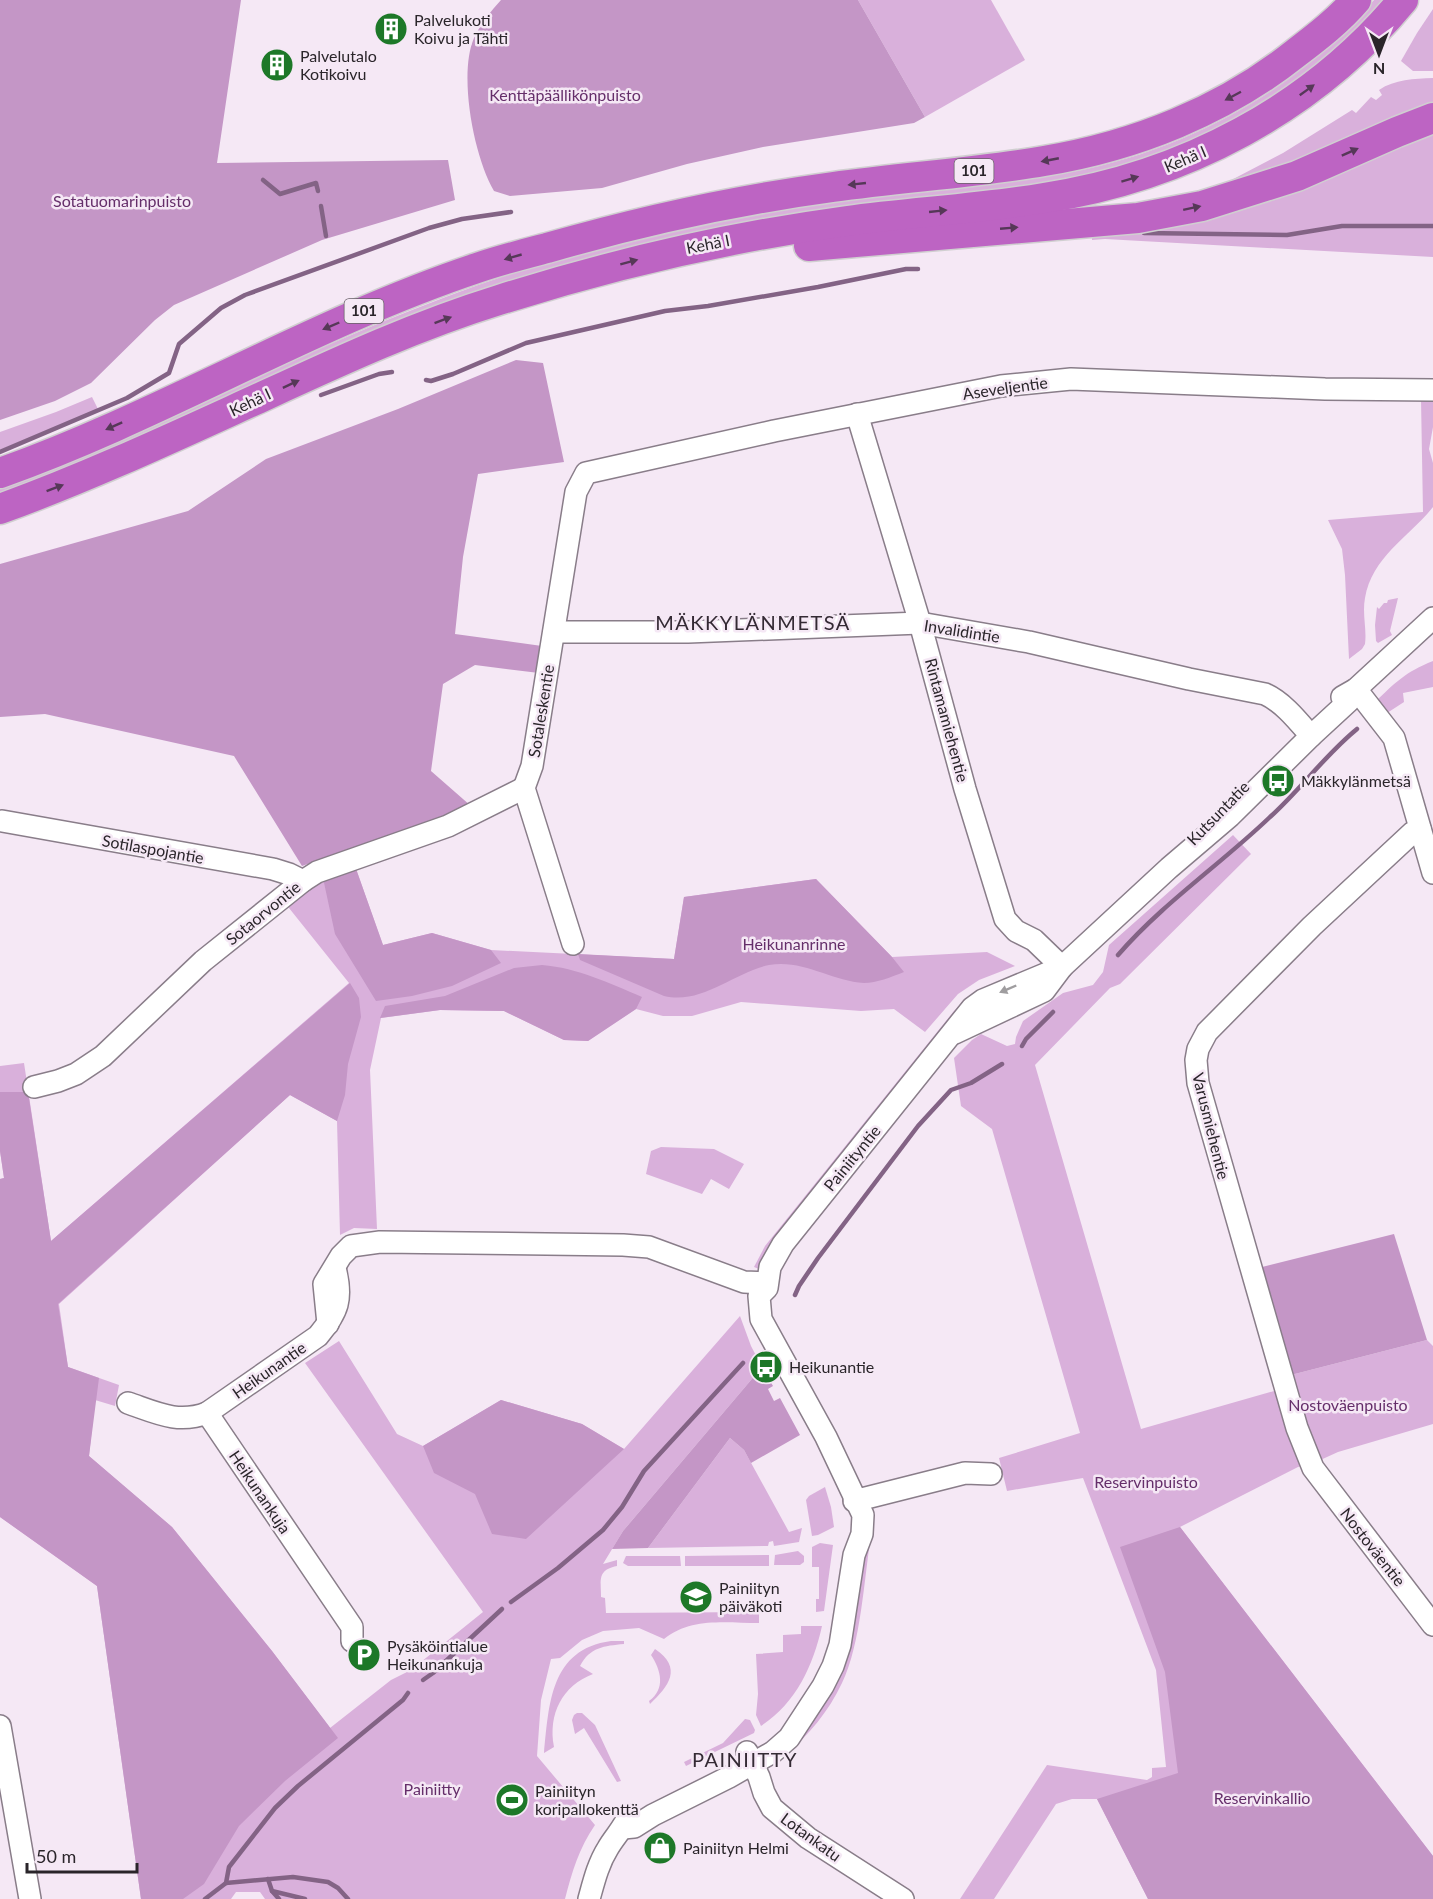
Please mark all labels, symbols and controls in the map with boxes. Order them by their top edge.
place label: Palvelukoti Koivu ja Tähti [414,10,508,47]
building icon: Palvelukoti Koivu ja Tähti [373,11,409,47]
north arrow [1349,24,1409,84]
place label: Palvelutalo Kotikoivu [300,46,377,83]
building icon: Palvelutalo Kotikoivu [259,47,295,83]
text: N [1373,60,1385,79]
park label: Kenttäpäällikönpuisto [489,85,641,104]
one-way arrow [1300,85,1315,97]
one-way arrow [1224,91,1241,101]
street label: Kehä I [1161,141,1209,176]
one-way arrow [1342,148,1359,157]
one-way arrow [1040,156,1059,165]
road number: 101 [954,159,994,183]
one-way arrow [1121,174,1139,183]
one-way arrow [847,179,866,189]
park label: Sotatuomarinpuisto [53,191,191,210]
one-way arrow [1183,203,1202,212]
one-way arrow [928,206,947,216]
one-way arrow [1000,223,1019,233]
street label: Kehä I [685,230,731,257]
one-way arrow [504,253,522,263]
one-way arrow [620,256,638,266]
road number: 101 [344,299,384,323]
one-way arrow [434,314,452,324]
one-way arrow [322,322,340,331]
street label: Aseveljentie [961,372,1049,403]
one-way arrow [282,379,300,389]
street label: Kehä I [226,384,274,419]
one-way arrow [105,421,122,430]
one-way arrow [46,483,64,493]
district label: MÄKKYLÄNMETSÄ [655,610,851,634]
street label: Invalidintie [923,615,1001,646]
street label: Rintamamiehentie [922,656,973,784]
street label: Sotaleskentie [524,663,557,759]
bus stop icon: Mäkkylänmetsä [1260,763,1296,799]
place label: Mäkkylänmetsä [1301,771,1411,790]
street label: Kutsuntatie [1183,777,1253,849]
street label: Sotilaspojantie [101,830,205,867]
street label: Sotaorvontie [222,877,304,948]
park label: Heikunanrinne [742,934,846,953]
one-way arrow [998,984,1016,994]
street label: Varusmiehentie [1189,1071,1234,1181]
street label: Painiityntie [819,1121,884,1194]
street label: Heikunantie [228,1337,309,1402]
bus stop icon: Heikunantie [748,1349,784,1385]
place label: Heikunantie [789,1357,874,1376]
park label: Nostoväenpuisto [1288,1395,1408,1414]
street label: Heikunankuja [226,1447,295,1537]
park label: Reservinpuisto [1094,1472,1198,1491]
street label: Nostoväentie [1337,1504,1410,1590]
place label: Painiityn päiväkoti [719,1578,782,1615]
school or university icon: Painiityn päiväkoti [678,1579,714,1615]
place label: Pysäköintialue Heikunankuja [387,1636,488,1673]
parking icon: Pysäköintialue Heikunankuja [346,1637,382,1673]
district label: PAINIITTY [692,1747,798,1771]
park label: Painiitty [404,1779,461,1798]
place label: Painiityn koripallokenttä [535,1781,639,1818]
sports icon: Painiityn koripallokenttä [494,1782,530,1818]
park label: Reservinkallio [1214,1788,1310,1807]
street label: Lotankatu [777,1808,845,1865]
shop icon: Painiityn Helmi [642,1830,678,1866]
scale bar [27,1836,136,1874]
place label: Painiityn Helmi [683,1838,789,1857]
text: 50 m [36,1845,76,1867]

